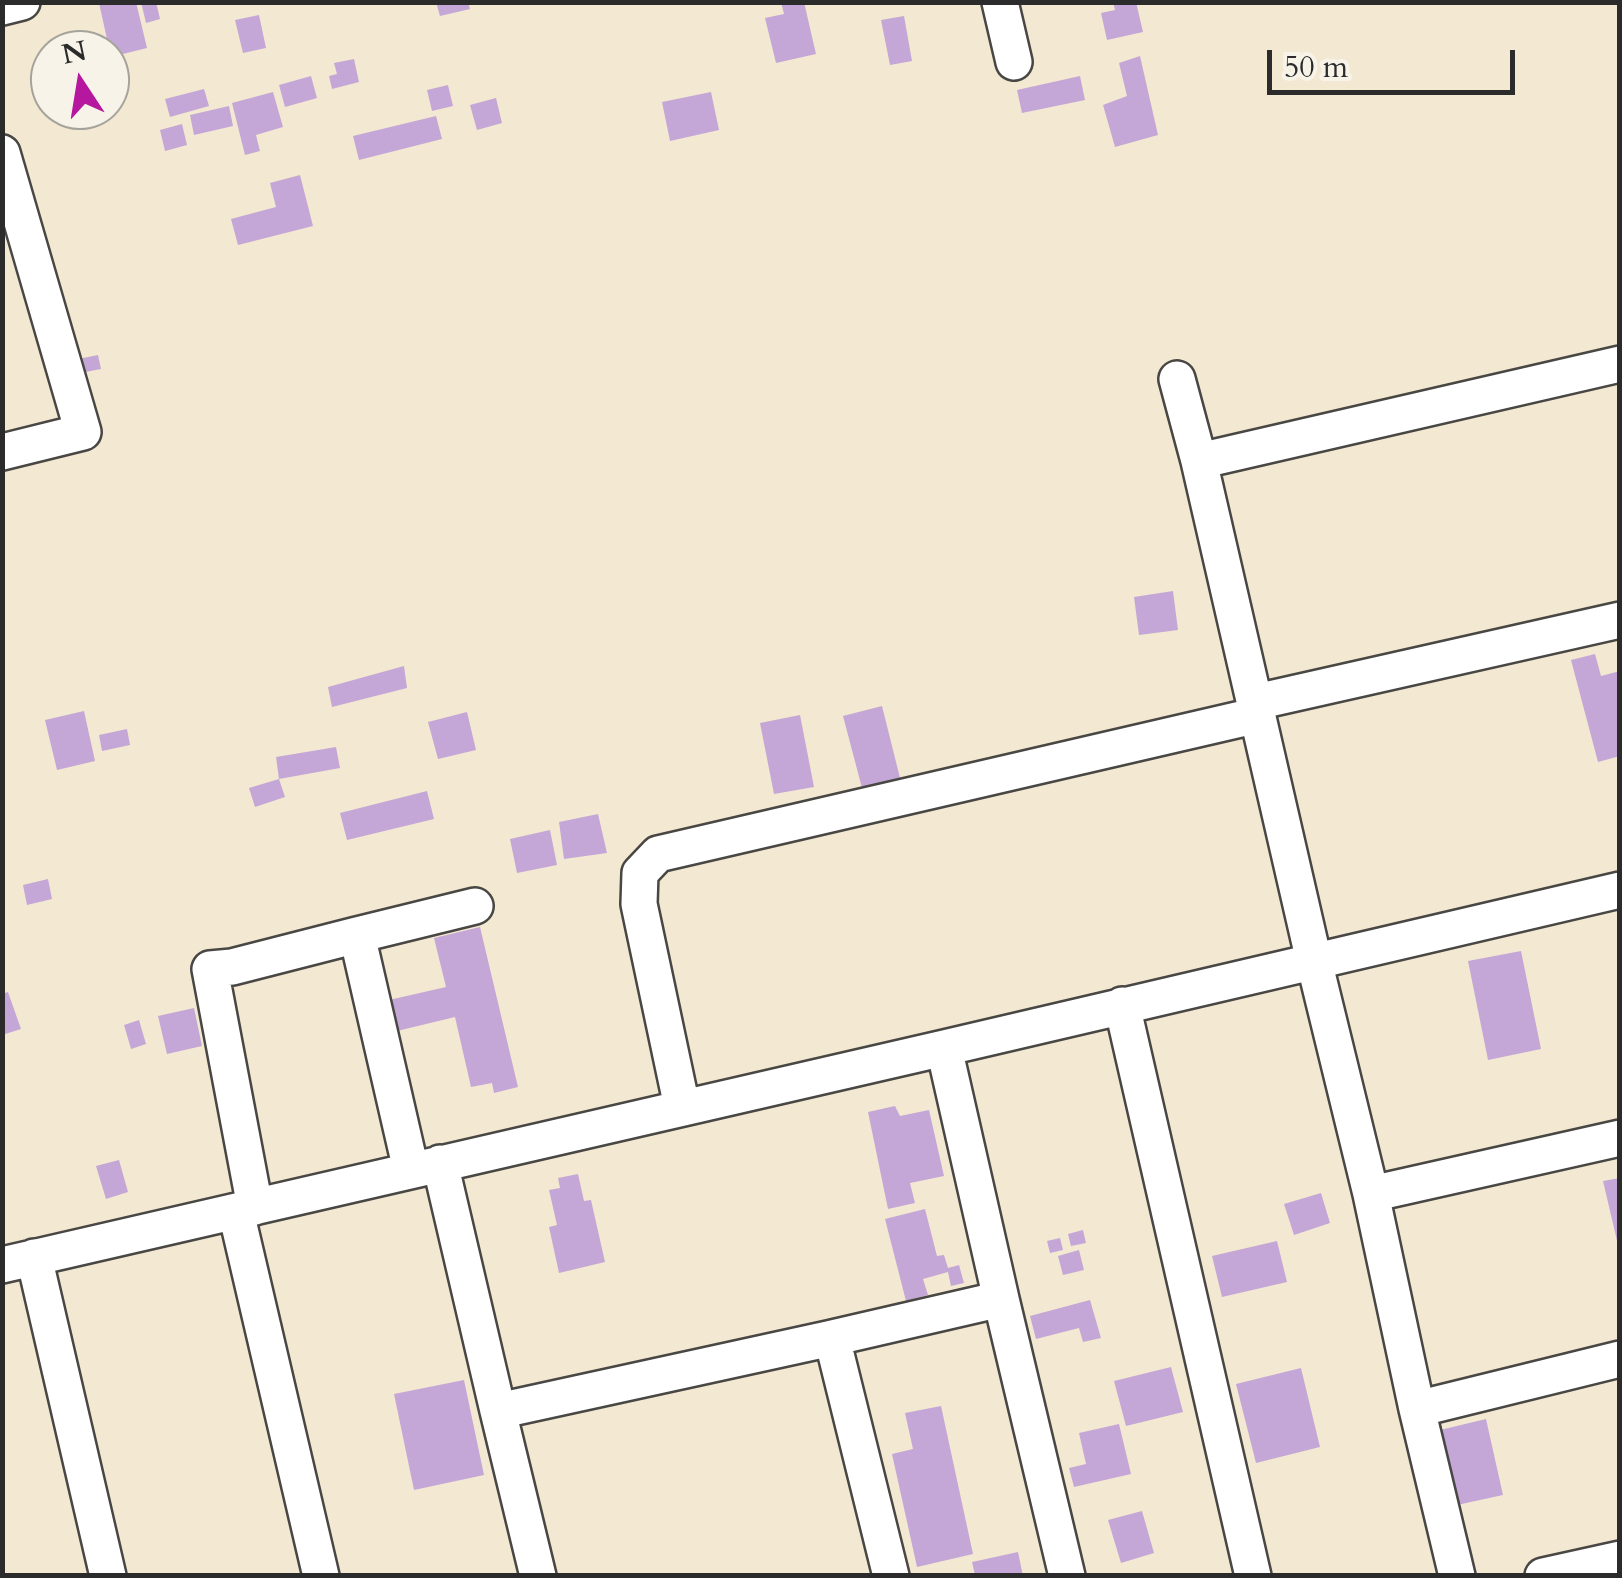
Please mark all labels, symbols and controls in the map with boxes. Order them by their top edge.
north arrow [30,30,130,130]
scale bar [1272,30,1520,92]
text: N [58,32,90,74]
text: 50 m [1284,47,1348,88]

